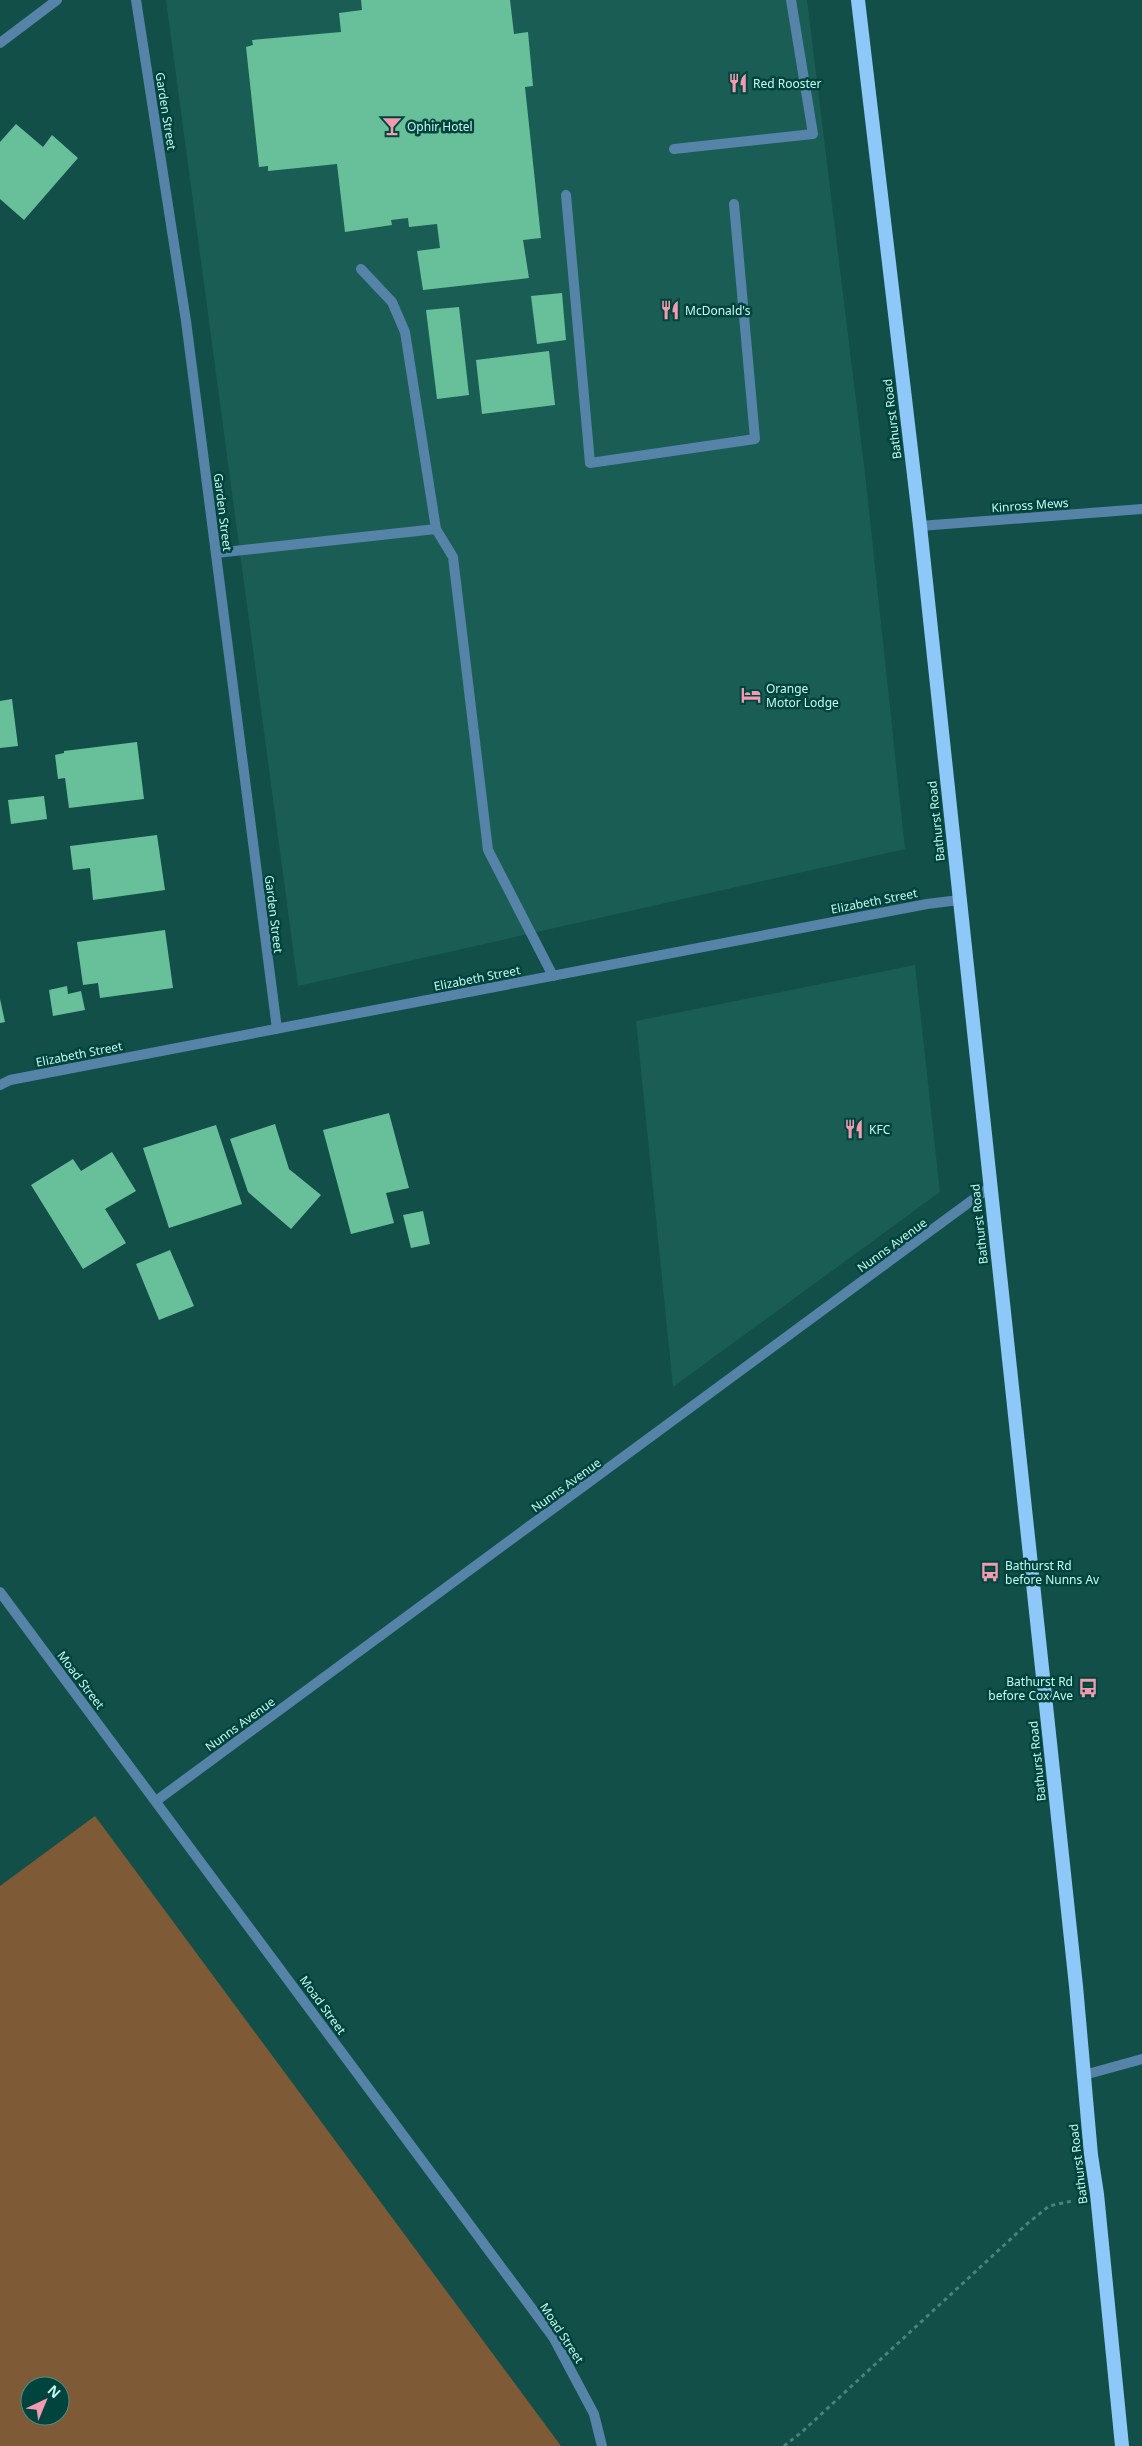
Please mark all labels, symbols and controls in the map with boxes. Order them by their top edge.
street label: Garden Street [151,71,181,152]
restaurant icon: Red Rooster [727,72,749,94]
place label: Red Rooster [753,75,822,92]
bar icon: Ophir Hotel [381,115,403,137]
place label: Ophir Hotel [407,118,473,135]
restaurant icon: McDonald's [659,299,681,321]
place label: McDonald's [685,302,751,319]
street label: Bathurst Road [879,378,905,460]
street label: Garden Street [210,472,236,553]
street label: Kinross Mews [991,494,1069,516]
place label: Orange Motor Lodge [766,680,839,711]
hotel icon: Orange Motor Lodge [740,684,762,706]
street label: Bathurst Road [923,780,949,862]
street label: Garden Street [261,874,287,955]
street label: Elizabeth Street [829,884,919,918]
street label: Elizabeth Street [432,961,522,995]
street label: Elizabeth Street [34,1037,124,1071]
restaurant icon: KFC [843,1118,865,1140]
place label: KFC [869,1121,891,1138]
street label: Bathurst Road [966,1183,992,1265]
street label: Nunns Avenue [854,1214,931,1276]
street label: Nunns Avenue [528,1454,605,1516]
place label: Bathurst Rd before Nunns Av [1005,1557,1100,1588]
bus stop icon: Bathurst Rd before Nunns Av [979,1561,1001,1583]
street label: Moad Street [53,1647,109,1713]
place label: Bathurst Rd before Cox Ave [988,1673,1073,1704]
bus stop icon: Bathurst Rd before Cox Ave [1077,1677,1099,1699]
street label: Nunns Avenue [202,1693,279,1755]
street label: Bathurst Road [1024,1720,1050,1802]
street label: Moad Street [296,1972,351,2038]
street label: Bathurst Road [1065,2123,1091,2205]
street label: Moad Street [536,2299,588,2367]
north arrow [20,2376,70,2426]
text: N [44,2380,65,2402]

